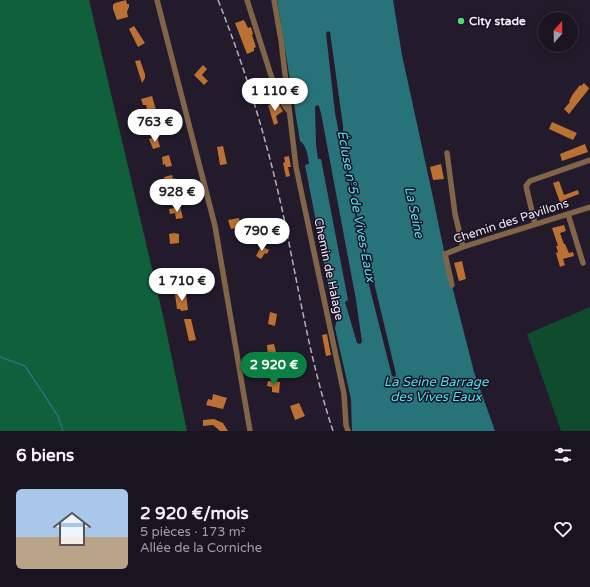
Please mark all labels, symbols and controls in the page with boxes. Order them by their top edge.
north arrow [538,12,578,52]
map controls [538,12,578,52]
place label: City stade [469,14,526,29]
marker: City stade [456,16,466,26]
pin: 1 110 € [238,78,312,112]
text: 1 110 € [251,83,299,99]
pin: 763 € [127,109,183,143]
text: 763 € [137,114,173,130]
water label: Écluse n°5 de Vives-Eaux [333,129,379,284]
pin: 928 € [149,179,205,213]
text: 928 € [159,184,195,200]
water label: La Seine [401,185,427,240]
street label: Chemin des Pavillons [452,196,571,246]
street label: Chemin de Halage [311,217,347,322]
pin: 790 € [234,218,290,252]
text: 790 € [244,223,280,239]
pin: 1 710 € [145,268,219,302]
text: 1 710 € [158,273,206,289]
pin: 2 920 € [237,352,311,386]
text: 2 920 € [250,357,298,373]
water label: La Seine Barrage des Vives Eaux [384,374,489,405]
icon: filters [552,444,574,466]
text: 6 biens [16,445,74,466]
text: 2 920 €/mois [140,503,249,524]
icon: home [48,505,96,553]
icon: heart [552,518,574,540]
text: 5 pièces · 173 m² [140,524,246,540]
text: Allée de la Corniche [140,540,262,556]

